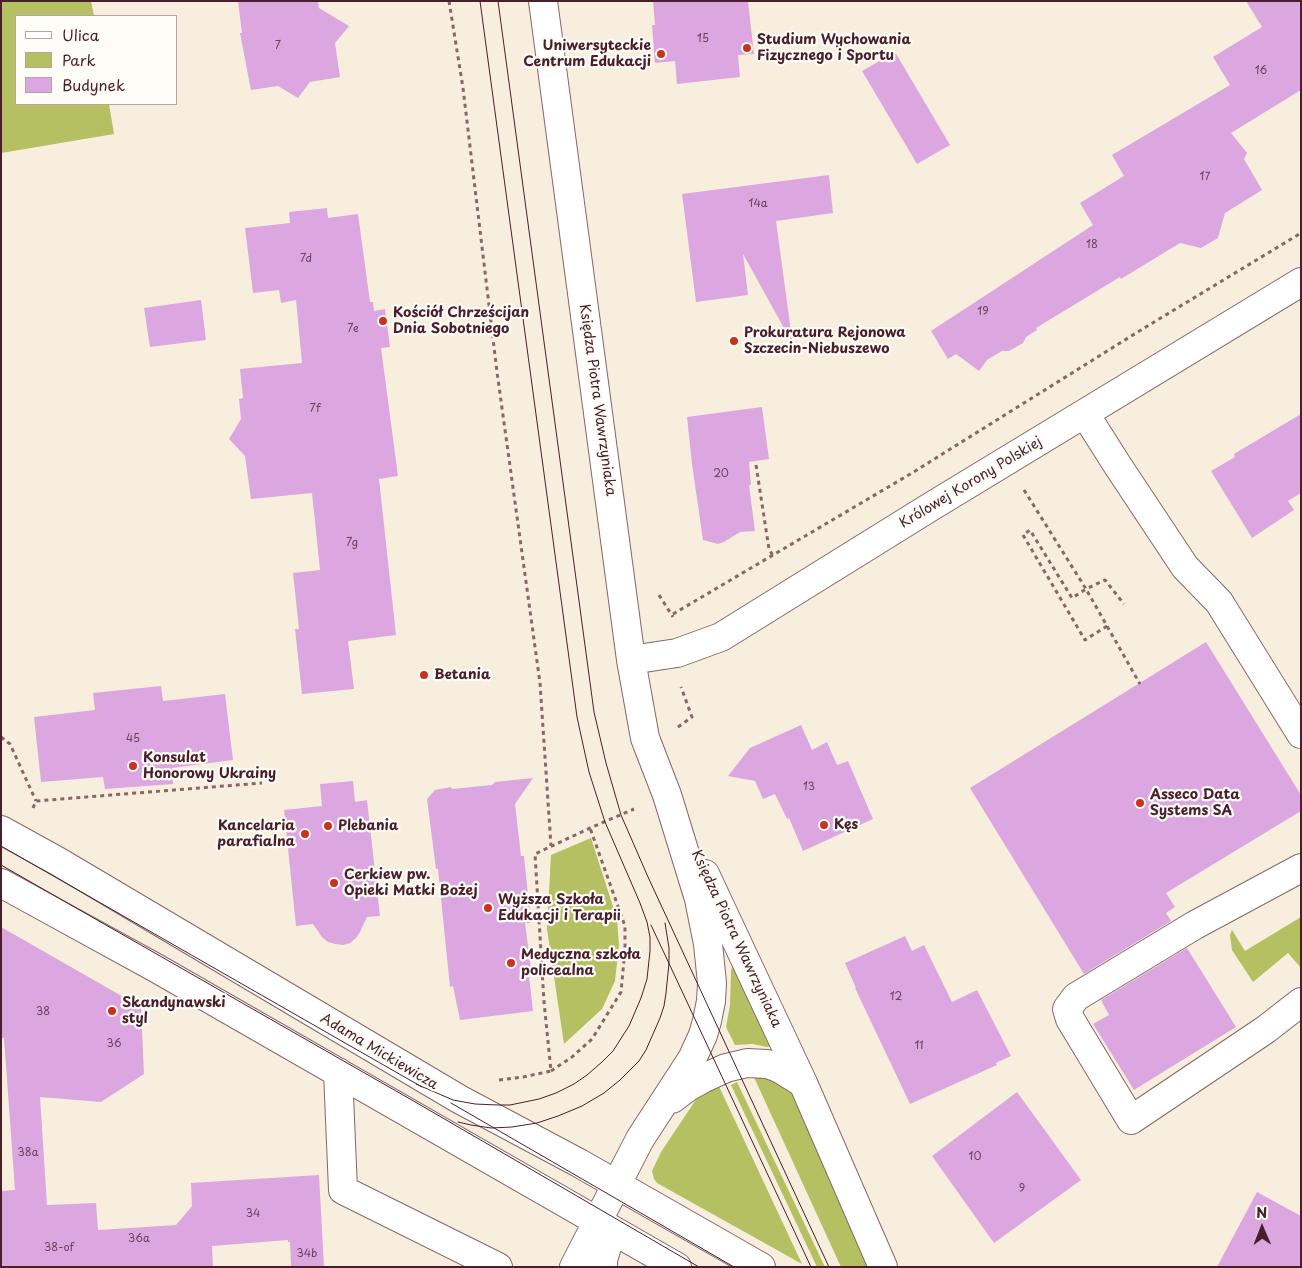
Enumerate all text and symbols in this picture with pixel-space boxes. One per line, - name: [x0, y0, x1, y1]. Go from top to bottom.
- legend: [15, 15, 178, 105]
- text: Ulica: [62, 23, 99, 46]
- house number: 15: [697, 32, 709, 46]
- place label: Studium Wychowania Fizycznego i Sportu: [757, 32, 911, 64]
- place label: Uniwersyteckie Centrum Edukacji: [523, 38, 651, 70]
- house number: 7: [275, 39, 281, 53]
- marker: Studium Wychowania Fizycznego i Sportu: [741, 42, 753, 54]
- text: Park: [62, 48, 96, 71]
- marker: Uniwersyteckie Centrum Edukacji: [655, 48, 667, 60]
- house number: 16: [1255, 64, 1267, 78]
- text: Budynek: [62, 73, 125, 96]
- house number: 17: [1200, 170, 1210, 184]
- house number: 14a: [748, 197, 768, 211]
- house number: 18: [1086, 238, 1098, 252]
- house number: 7d: [300, 252, 312, 266]
- street label: Księdza Piotra Wawrzyniaka: [575, 303, 619, 497]
- place label: Kościół Chrześcijan Dnia Sobotniego: [393, 305, 529, 338]
- house number: 19: [977, 305, 989, 319]
- marker: Kościół Chrześcijan Dnia Sobotniego: [377, 315, 389, 327]
- house number: 7e: [347, 322, 359, 336]
- place label: Prokuratura Rejonowa Szczecin-Niebuszewo: [744, 325, 906, 358]
- marker: Prokuratura Rejonowa Szczecin-Niebuszewo: [728, 335, 740, 347]
- house number: 7f: [310, 402, 320, 416]
- street label: Królowej Korony Polskiej: [897, 434, 1045, 532]
- house number: 20: [713, 467, 729, 481]
- house number: 7g: [346, 536, 358, 550]
- place label: Betania: [434, 667, 490, 683]
- marker: Betania: [418, 669, 430, 681]
- house number: 45: [126, 732, 140, 746]
- place label: Konsulat Honorowy Ukrainy: [143, 750, 276, 782]
- marker: Konsulat Honorowy Ukrainy: [127, 760, 139, 772]
- house number: 13: [803, 780, 815, 794]
- place label: Asseco Data Systems SA: [1150, 787, 1240, 820]
- marker: Asseco Data Systems SA: [1134, 797, 1146, 809]
- place label: Kęs: [834, 817, 858, 833]
- place label: Kancelaria parafialna: [218, 818, 295, 850]
- place label: Plebania: [338, 818, 398, 834]
- marker: Kęs: [818, 819, 830, 831]
- marker: Plebania: [322, 820, 334, 832]
- marker: Kancelaria parafialna: [299, 828, 311, 840]
- street label: Księdza Piotra Wawrzyniaka: [687, 848, 785, 1030]
- place label: Cerkiew pw. Opieki Matki Bożej: [344, 867, 478, 900]
- marker: Cerkiew pw. Opieki Matki Bożej: [328, 877, 340, 889]
- place label: Wyższa Szkoła Edukacji i Terapii: [498, 892, 621, 924]
- marker: Wyższa Szkoła Edukacji i Terapii: [482, 902, 494, 914]
- place label: Medyczna szkoła policealna: [521, 947, 641, 980]
- marker: Medyczna szkoła policealna: [505, 957, 517, 969]
- house number: 12: [890, 990, 902, 1004]
- place label: Skandynawski styl: [122, 995, 226, 1028]
- house number: 38: [36, 1005, 50, 1019]
- marker: Skandynawski styl: [106, 1005, 118, 1017]
- street label: Adama Mickiewicza: [317, 1010, 441, 1094]
- house number: 36: [107, 1037, 121, 1051]
- house number: 11: [914, 1039, 924, 1053]
- house number: 38a: [18, 1146, 38, 1160]
- house number: 10: [969, 1150, 981, 1164]
- house number: 9: [1019, 1182, 1025, 1196]
- text: N: [1256, 1202, 1267, 1223]
- north arrow: [1237, 1203, 1287, 1253]
- house number: 34: [246, 1207, 260, 1221]
- house number: 36a: [128, 1232, 150, 1246]
- house number: 38-of: [44, 1241, 74, 1255]
- house number: 34b: [297, 1247, 317, 1261]

